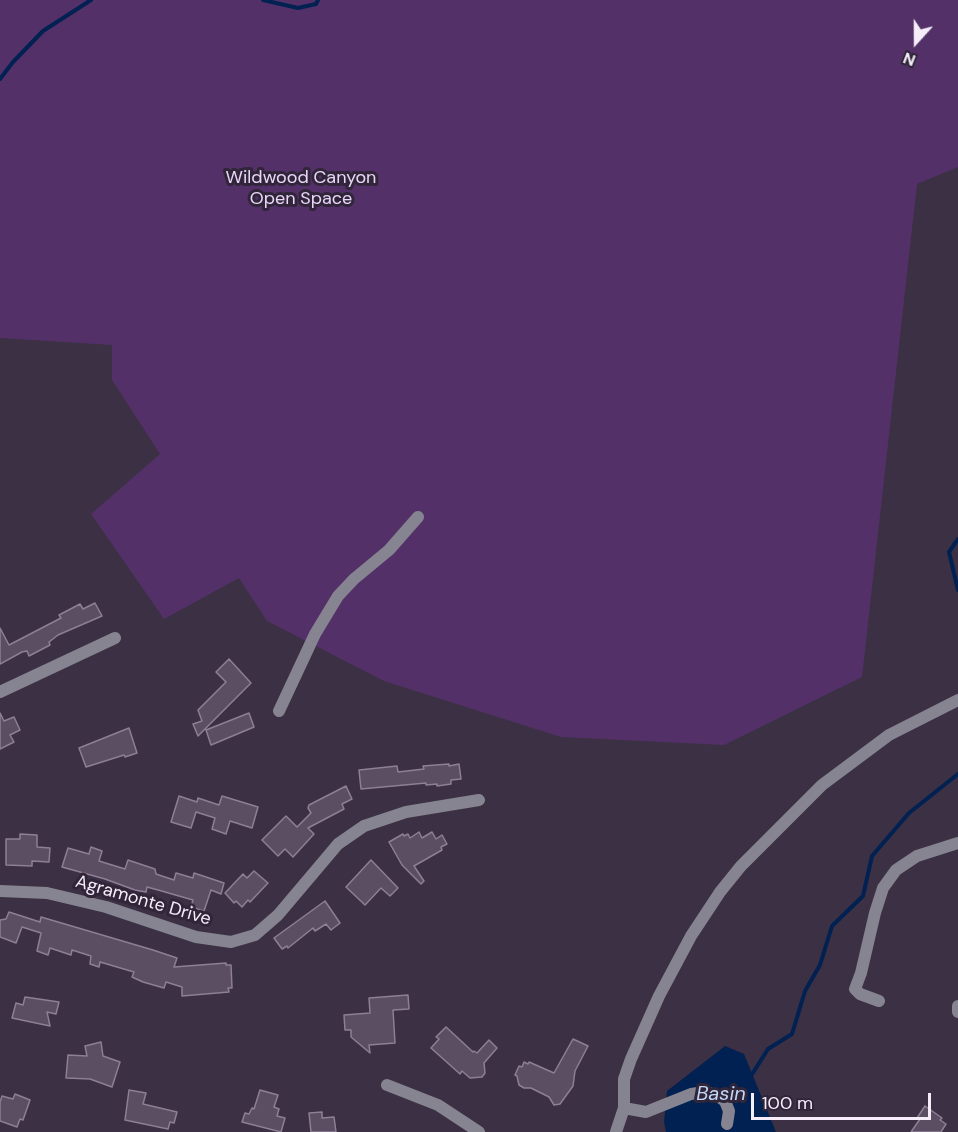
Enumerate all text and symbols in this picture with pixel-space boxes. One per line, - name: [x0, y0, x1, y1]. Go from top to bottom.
- north arrow: [886, 12, 946, 72]
- text: N: [900, 47, 919, 71]
- park label: Wildwood Canyon Open Space: [226, 167, 376, 210]
- street label: Agramonte Drive: [73, 871, 213, 931]
- scale bar: [754, 1081, 934, 1119]
- water label: Basin: [696, 1083, 746, 1107]
- text: 100 m: [762, 1091, 813, 1115]

